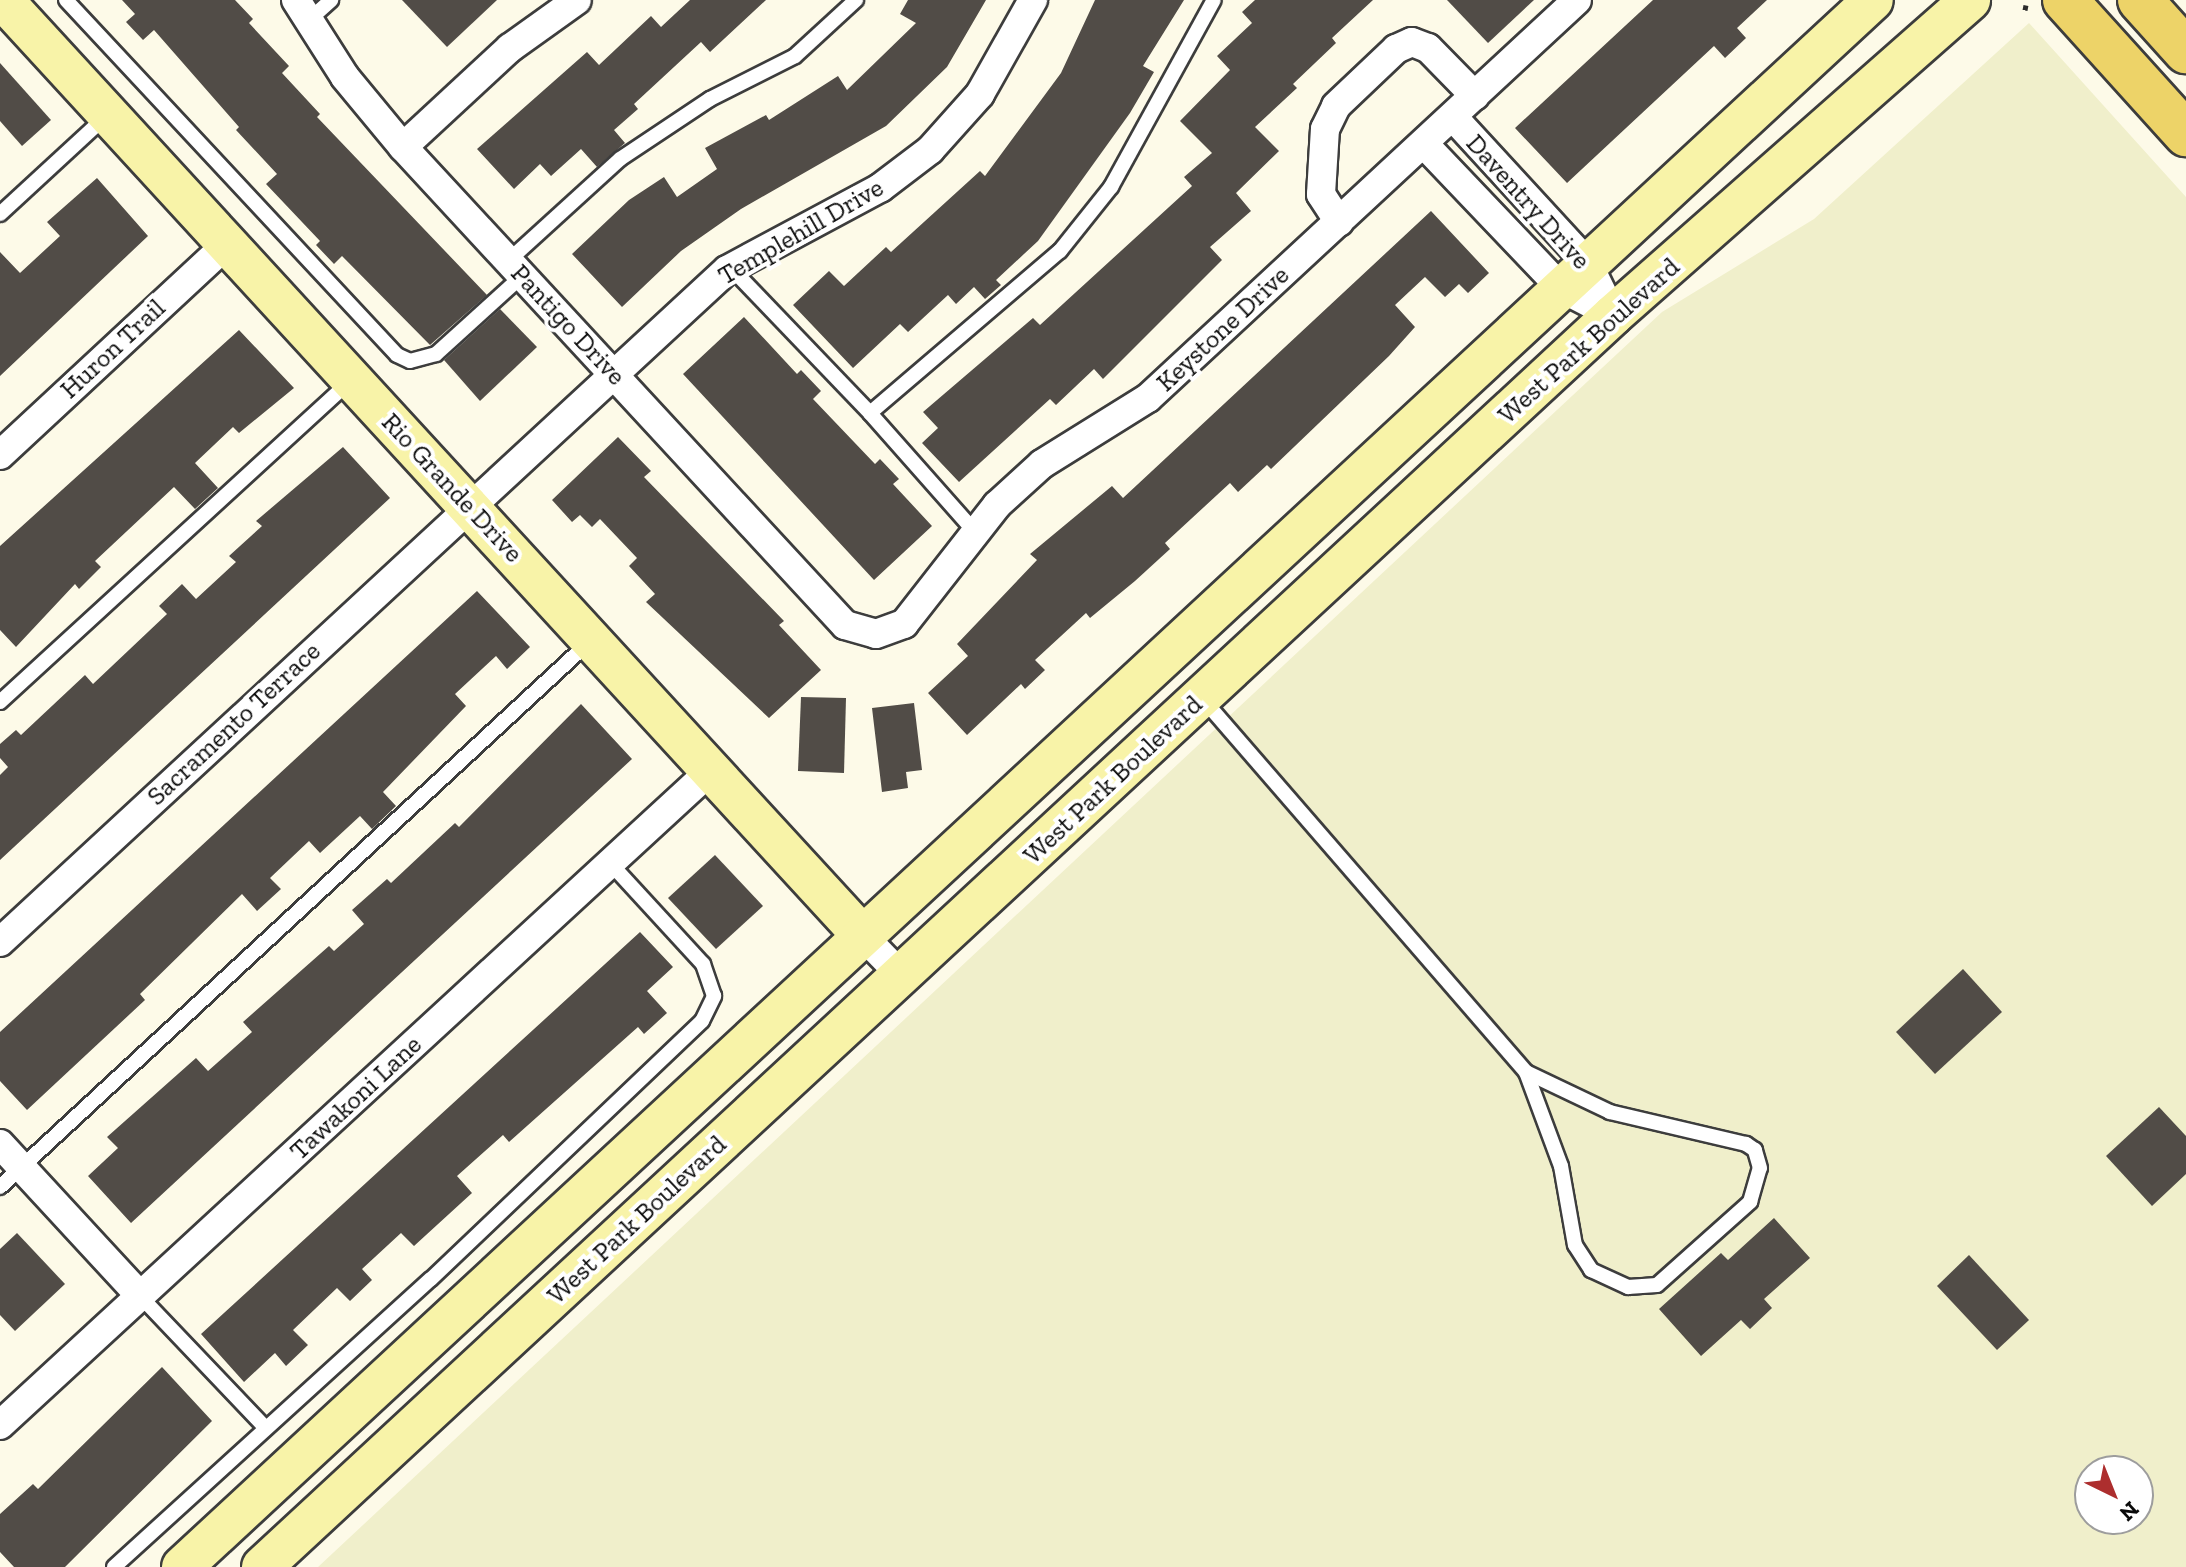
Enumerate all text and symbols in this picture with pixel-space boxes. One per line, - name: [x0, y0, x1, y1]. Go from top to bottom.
- street label: Daventry Drive: [1459, 128, 1597, 276]
- street label: Templehill Drive: [713, 172, 889, 292]
- street label: West Park Boulevard: [1492, 251, 1686, 431]
- street label: Pantigo Drive: [504, 258, 632, 392]
- street label: Keystone Drive: [1150, 260, 1296, 398]
- street label: Huron Trail: [54, 293, 172, 405]
- street label: Rio Grande Drive: [375, 407, 529, 569]
- street label: Sacramento Terrace: [141, 636, 327, 812]
- street label: West Park Boulevard: [1017, 689, 1209, 871]
- street label: Tawakoni Lane: [284, 1029, 428, 1167]
- street label: West Park Boulevard: [541, 1129, 733, 1311]
- north arrow: [2074, 1455, 2154, 1535]
- text: N: [2114, 1496, 2145, 1527]

